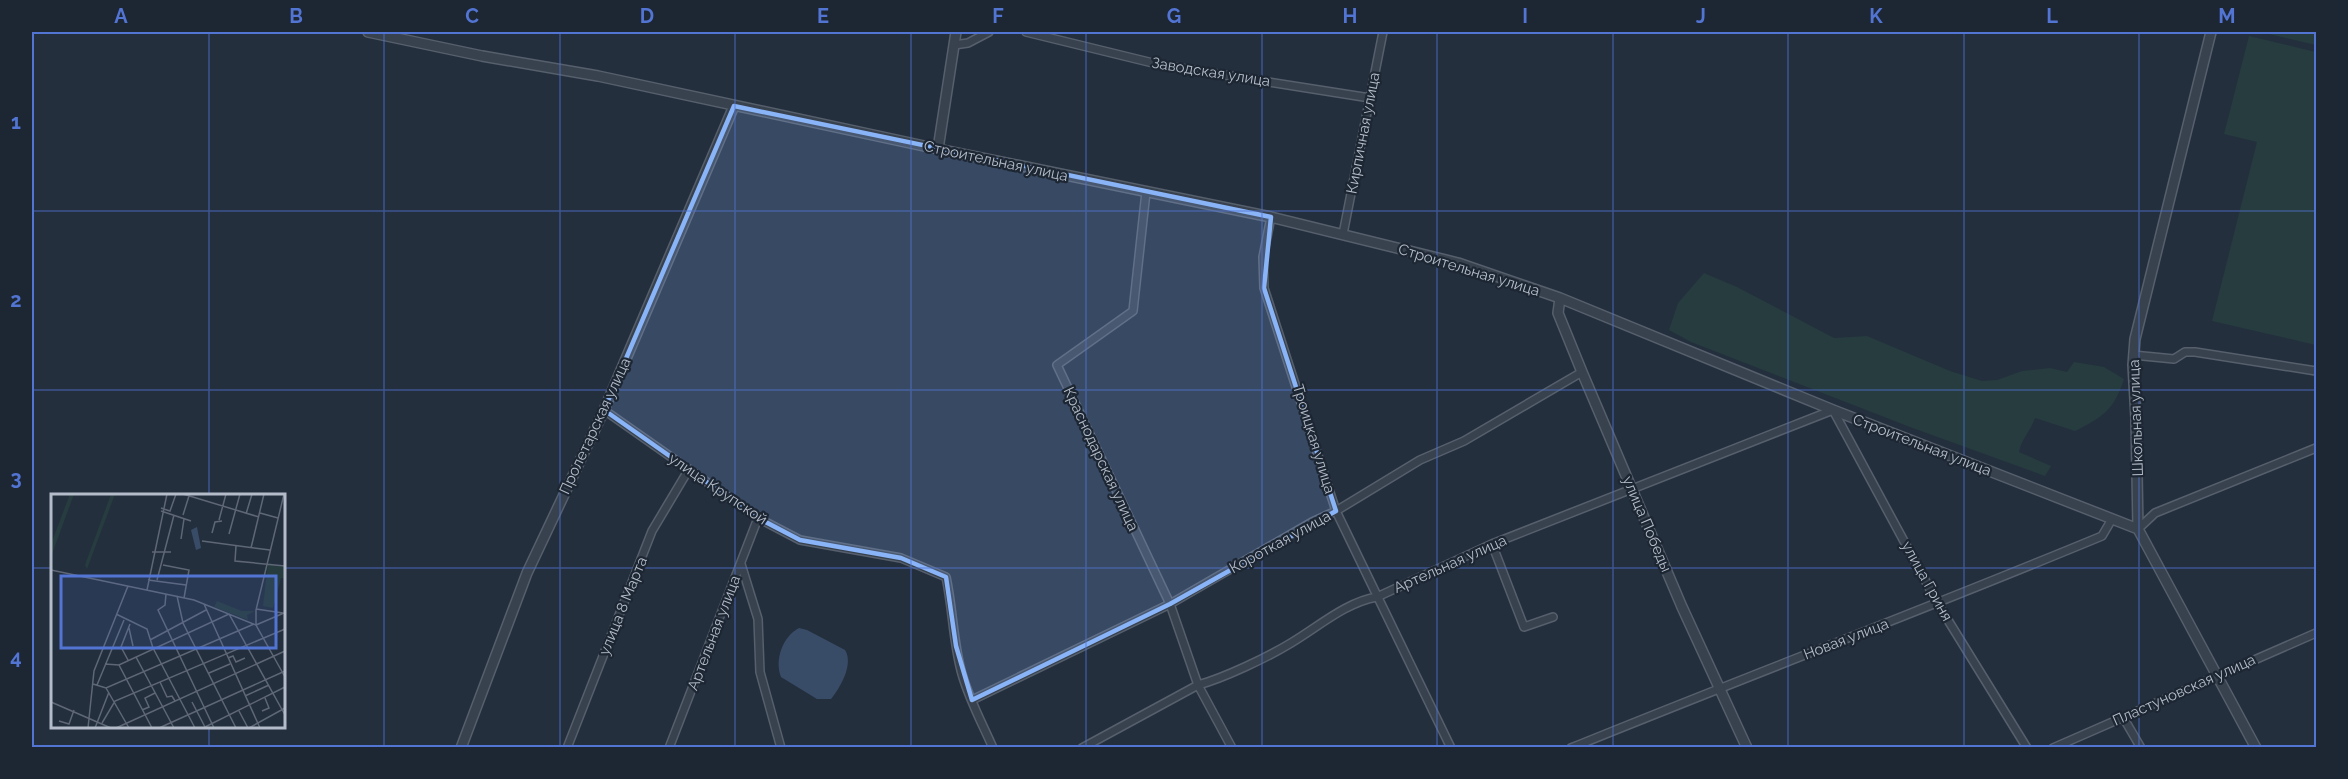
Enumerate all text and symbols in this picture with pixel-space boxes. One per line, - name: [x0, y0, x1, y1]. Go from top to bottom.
- text: A: [114, 4, 128, 28]
- text: B: [289, 4, 303, 28]
- text: C: [465, 4, 479, 28]
- text: D: [640, 4, 654, 28]
- text: E: [817, 4, 829, 28]
- text: F: [992, 4, 1004, 28]
- text: G: [1167, 4, 1181, 28]
- text: H: [1343, 4, 1357, 28]
- text: I: [1522, 4, 1528, 28]
- text: J: [1696, 4, 1706, 28]
- text: K: [1869, 4, 1883, 28]
- text: L: [2046, 4, 2058, 28]
- text: M: [2218, 4, 2236, 28]
- street label: Заводская улица: [1150, 54, 1272, 90]
- street label: Кирпичная улица: [1342, 71, 1384, 195]
- text: 1: [11, 110, 21, 134]
- street label: Строительная улица: [922, 137, 1070, 185]
- street label: Строительная улица: [1396, 240, 1542, 300]
- text: 2: [10, 288, 22, 312]
- street label: Пролетарская улица: [555, 355, 635, 497]
- street label: Школьная улица: [2125, 359, 2147, 477]
- street label: Троицкая улица: [1289, 382, 1339, 496]
- street label: Краснодарская улица: [1060, 384, 1142, 534]
- street label: Строительная улица: [1850, 410, 1994, 480]
- street label: улица Крупской: [665, 449, 771, 529]
- text: 3: [10, 466, 22, 490]
- street label: улица Победы: [1619, 473, 1675, 575]
- inset map: [51, 494, 285, 728]
- street label: Короткая улица: [1226, 507, 1334, 577]
- street label: Артельная улица: [1391, 531, 1509, 597]
- street label: улица Гриня: [1898, 538, 1956, 624]
- street label: улица 8 Марта: [595, 554, 651, 658]
- street label: Артельная улица: [684, 573, 744, 693]
- street label: Новая улица: [1801, 615, 1891, 663]
- text: 4: [10, 645, 22, 669]
- street label: Пластуновская улица: [2110, 650, 2258, 730]

